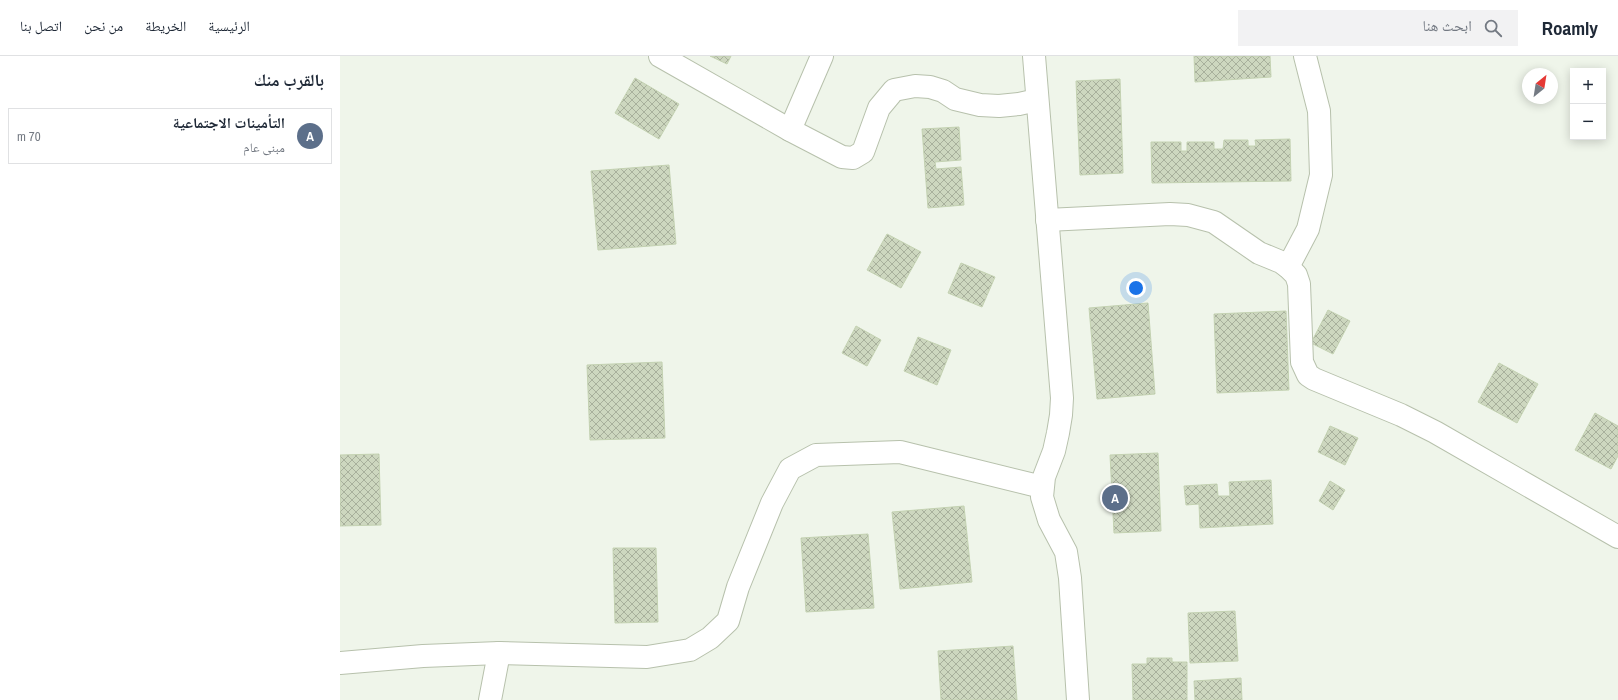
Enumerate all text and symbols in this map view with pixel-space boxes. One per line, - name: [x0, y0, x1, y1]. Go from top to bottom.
- search box: [1238, 10, 1518, 46]
- text: ابحث هنا: [1423, 15, 1472, 36]
- text: Roamly: [1542, 15, 1598, 41]
- text: اتصل بنا: [20, 17, 62, 35]
- text: من نحن: [84, 17, 123, 35]
- text: الخريطة: [145, 17, 186, 35]
- text: الرئيسية: [208, 17, 250, 35]
- icon: search: [1482, 17, 1504, 39]
- text: بالقرب منك: [254, 68, 324, 91]
- north arrow: [1522, 68, 1558, 104]
- map controls: [1570, 68, 1606, 140]
- button: +: [1570, 68, 1606, 104]
- button: −: [1570, 104, 1606, 140]
- text: التأمينات الاجتماعية: [173, 112, 285, 133]
- text: 70 m: [17, 128, 41, 145]
- text: A: [306, 128, 314, 145]
- text: مبنى عام: [243, 139, 285, 156]
- your location: [1126, 278, 1146, 298]
- pin: A: [1102, 483, 1128, 513]

